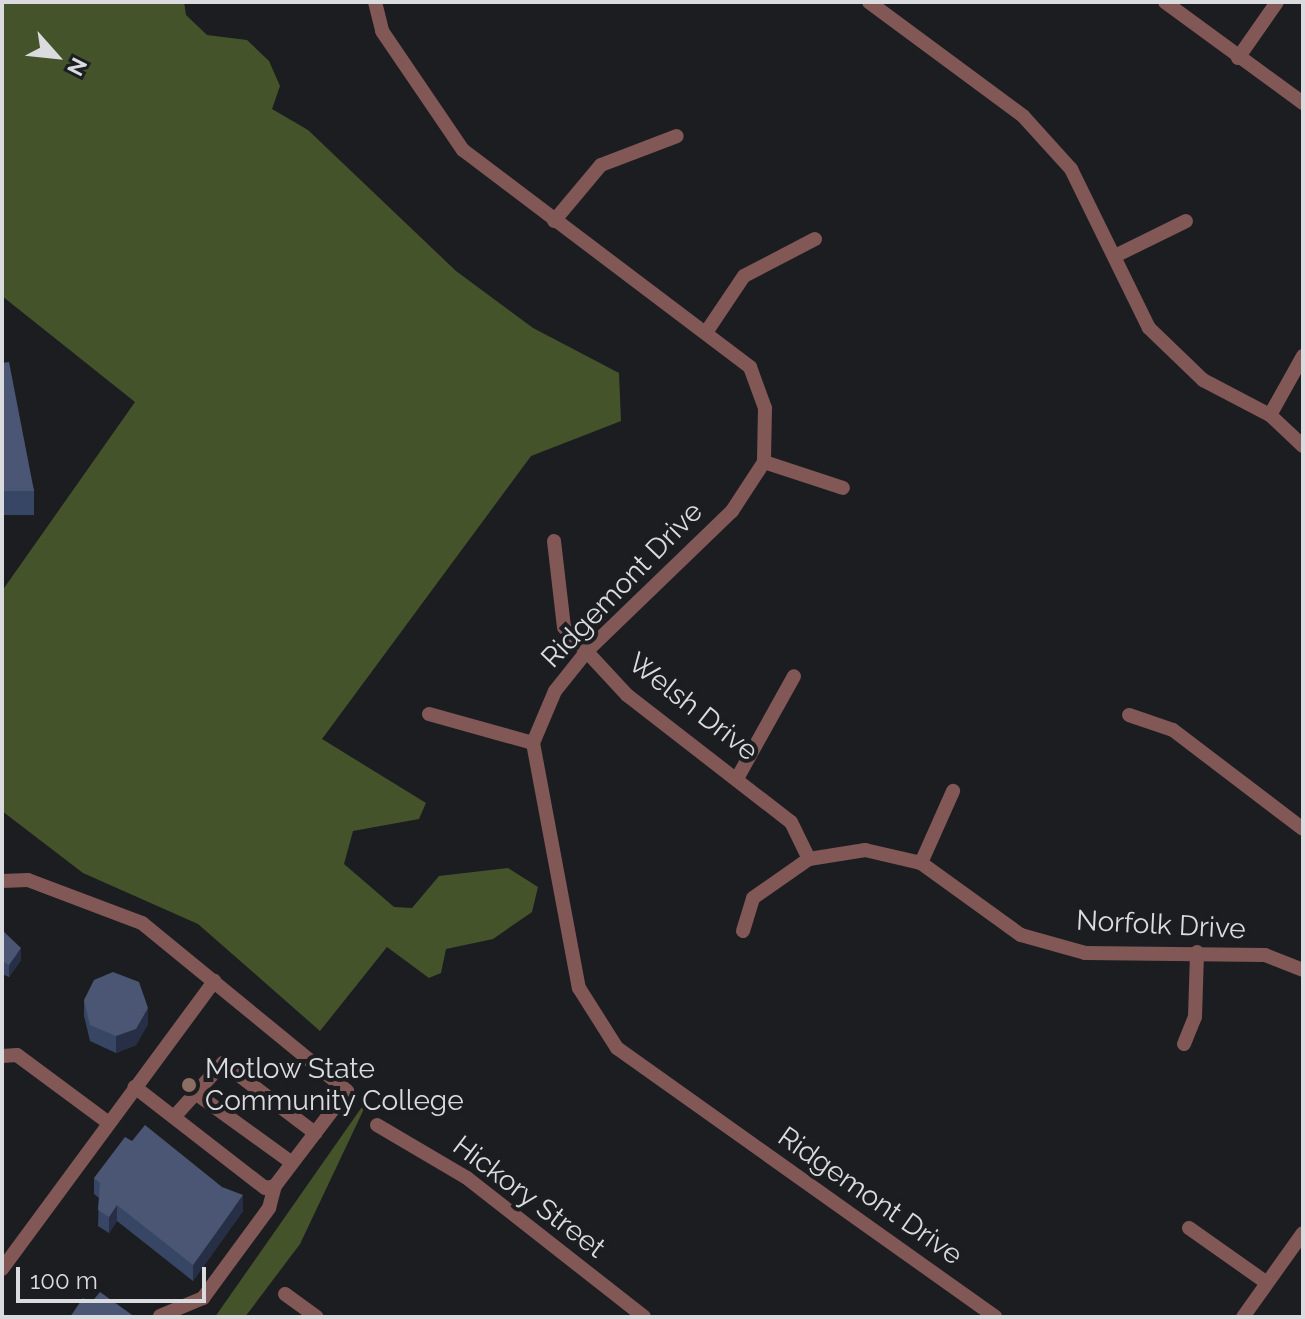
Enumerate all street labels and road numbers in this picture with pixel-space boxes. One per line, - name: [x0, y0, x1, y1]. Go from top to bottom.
- street label: Ridgemont Drive: [534, 495, 710, 675]
- street label: Welsh Drive: [621, 646, 765, 768]
- street label: Norfolk Drive: [1075, 904, 1247, 946]
- street label: Ridgemont Drive: [771, 1120, 969, 1272]
- street label: Hickory Street: [446, 1129, 612, 1265]

